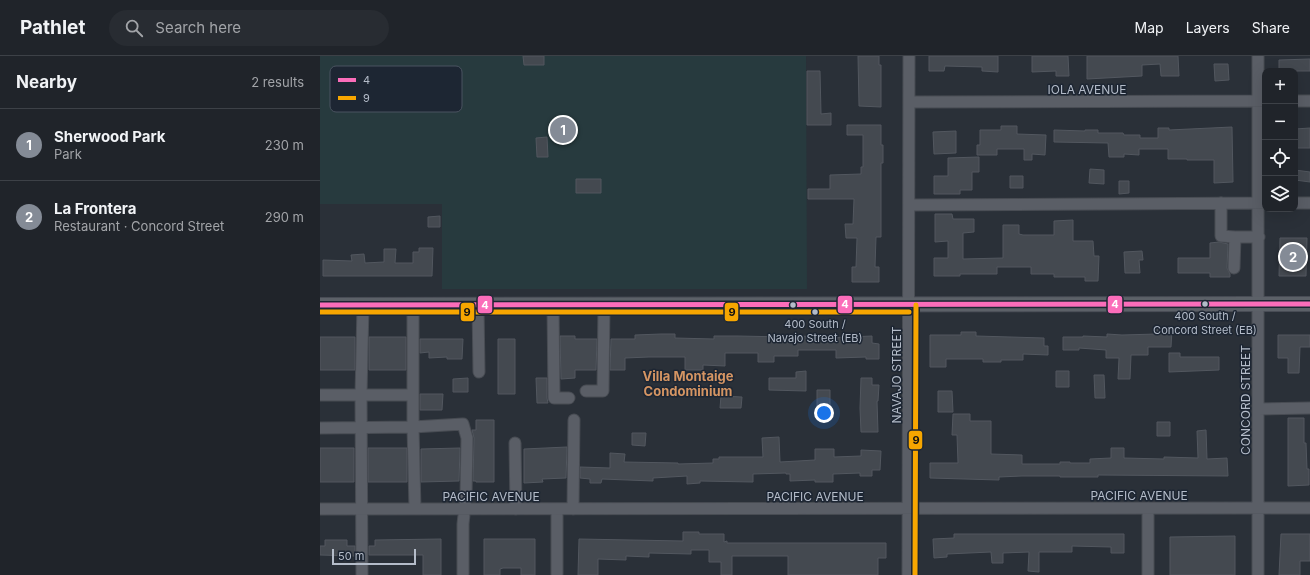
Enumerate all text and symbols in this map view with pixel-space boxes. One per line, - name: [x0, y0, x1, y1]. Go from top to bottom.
- search box: [109, 10, 389, 46]
- text: Pathlet: [20, 16, 85, 39]
- icon: search: [123, 17, 145, 39]
- text: Search here: [155, 18, 241, 37]
- text: Map: [1135, 19, 1164, 36]
- text: Layers: [1186, 19, 1230, 36]
- text: Share: [1252, 19, 1290, 36]
- legend: [330, 66, 462, 112]
- map controls: [1262, 68, 1298, 212]
- button: +: [1262, 68, 1298, 104]
- text: Nearby: [16, 72, 77, 92]
- text: 4: [363, 73, 370, 87]
- text: 2 results: [251, 74, 304, 90]
- street label: IOLA AVENUE: [1048, 82, 1126, 97]
- text: 9: [363, 91, 370, 105]
- button: −: [1262, 104, 1298, 140]
- pin: 1: [550, 115, 576, 145]
- text: Sherwood Park: [54, 127, 166, 146]
- text: 1: [26, 137, 32, 153]
- text: 230 m: [265, 137, 304, 153]
- button: locate: [1262, 140, 1298, 176]
- text: Park: [54, 146, 82, 162]
- button: layers: [1262, 176, 1298, 212]
- text: La Frontera: [54, 199, 136, 218]
- text: 2: [25, 209, 33, 225]
- text: 290 m: [265, 209, 304, 225]
- text: Restaurant · Concord Street: [54, 218, 224, 234]
- pin: 2: [1280, 242, 1306, 272]
- line badge: 4: [477, 295, 493, 314]
- line badge: 4: [837, 295, 853, 314]
- line badge: 4: [1107, 295, 1123, 314]
- text: 4: [841, 297, 849, 311]
- text: 4: [1111, 297, 1119, 311]
- text: 4: [481, 298, 489, 312]
- marker: 400 South / Concord Street (EB): [1200, 299, 1210, 309]
- unlabelled marker: [788, 300, 798, 310]
- line badge: 9: [460, 302, 475, 322]
- line badge: 9: [724, 302, 739, 322]
- text: 9: [463, 305, 471, 319]
- text: 9: [728, 305, 736, 319]
- marker: 400 South / Navajo Street (EB): [810, 307, 820, 317]
- place label: 400 South / Concord Street (EB): [1153, 309, 1257, 337]
- place label: 400 South / Navajo Street (EB): [768, 317, 862, 345]
- street label: NAVAJO STREET: [889, 326, 904, 423]
- street label: CONCORD STREET: [1238, 345, 1253, 455]
- district label: Villa Montaige Condominium: [643, 368, 734, 399]
- your location: [814, 403, 834, 423]
- line badge: 9: [908, 430, 923, 450]
- text: 9: [912, 433, 920, 447]
- street label: PACIFIC AVENUE: [1090, 488, 1188, 503]
- street label: PACIFIC AVENUE: [442, 489, 540, 504]
- street label: PACIFIC AVENUE: [766, 489, 864, 504]
- scale bar: [332, 547, 416, 566]
- text: 50 m: [338, 549, 364, 563]

